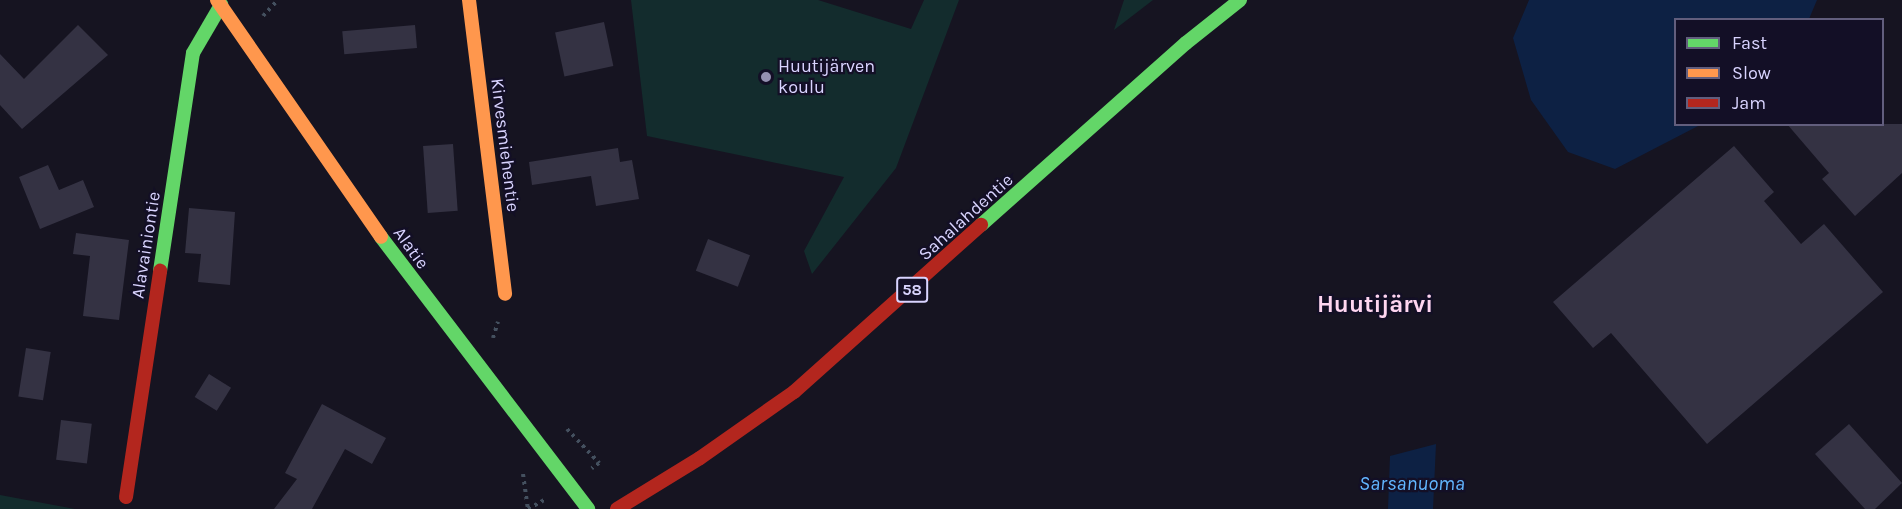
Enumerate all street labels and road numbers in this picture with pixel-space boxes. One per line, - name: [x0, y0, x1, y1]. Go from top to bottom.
- street label: Kirvesmiehentie: [486, 77, 524, 213]
- street label: Sahalahdentie: [914, 169, 1018, 265]
- street label: Alavainiontie: [127, 190, 165, 300]
- street label: Alatie: [389, 223, 433, 273]
- road number: 58: [896, 277, 928, 303]

